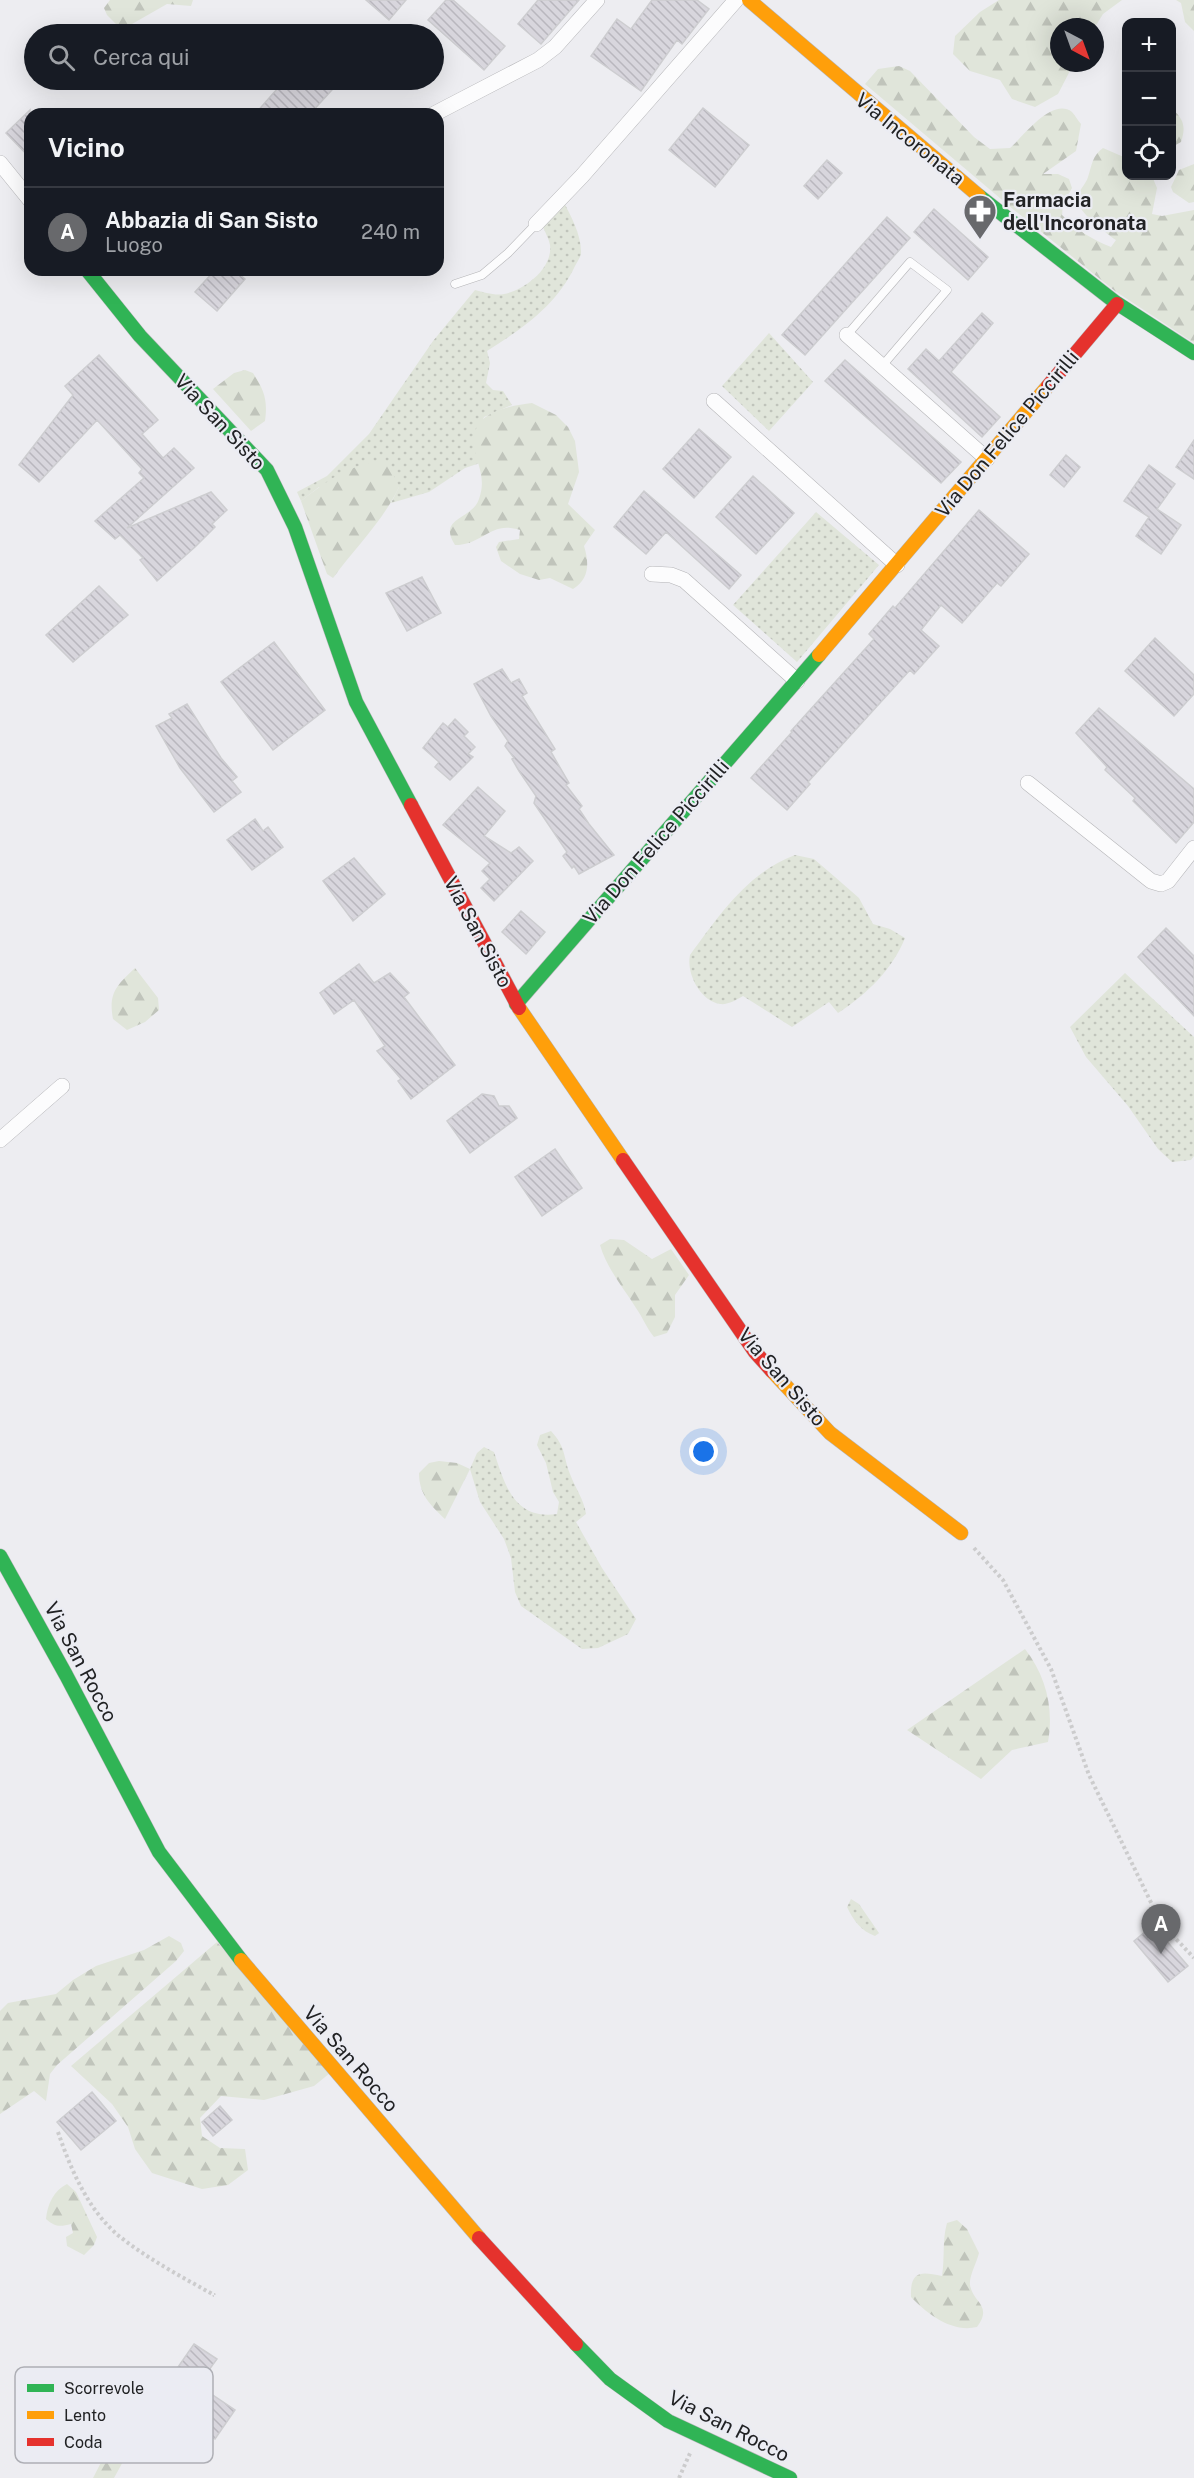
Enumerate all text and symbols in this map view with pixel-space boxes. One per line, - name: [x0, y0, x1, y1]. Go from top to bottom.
- north arrow: [1050, 18, 1104, 72]
- map controls: [1122, 18, 1176, 180]
- button: +: [1122, 18, 1176, 72]
- search box: [24, 24, 444, 90]
- icon: search: [45, 41, 78, 74]
- text: Cerca qui: [93, 44, 190, 70]
- button: −: [1122, 72, 1176, 126]
- street label: Via Incoronata: [851, 88, 969, 190]
- button: locate: [1122, 126, 1176, 180]
- text: Vicino: [48, 132, 125, 163]
- place label: Farmacia dell'Incoronata: [1003, 188, 1147, 235]
- pharmacy icon: Farmacia dell'Incoronata: [962, 193, 998, 240]
- text: Abbazia di San Sisto: [105, 207, 318, 233]
- text: A: [60, 220, 75, 244]
- text: 240 m: [361, 220, 420, 244]
- text: Luogo: [105, 233, 163, 257]
- street label: Via Don Felice Piccirilli: [930, 346, 1084, 522]
- street label: Via San Sisto: [170, 369, 270, 475]
- street label: Via Don Felice Piccirilli: [578, 755, 734, 929]
- street label: Via San Sisto: [439, 872, 517, 992]
- street label: Via San Sisto: [733, 1323, 831, 1431]
- your location: [689, 1437, 718, 1466]
- street label: Via San Rocco: [39, 1598, 123, 1726]
- pin: A: [1142, 1904, 1180, 1954]
- street label: Via San Rocco: [298, 2001, 404, 2117]
- legend: [15, 2367, 213, 2463]
- text: Scorrevole: [64, 2379, 144, 2398]
- street label: Via San Rocco: [665, 2385, 793, 2467]
- text: Lento: [64, 2406, 106, 2425]
- text: Coda: [64, 2433, 102, 2452]

